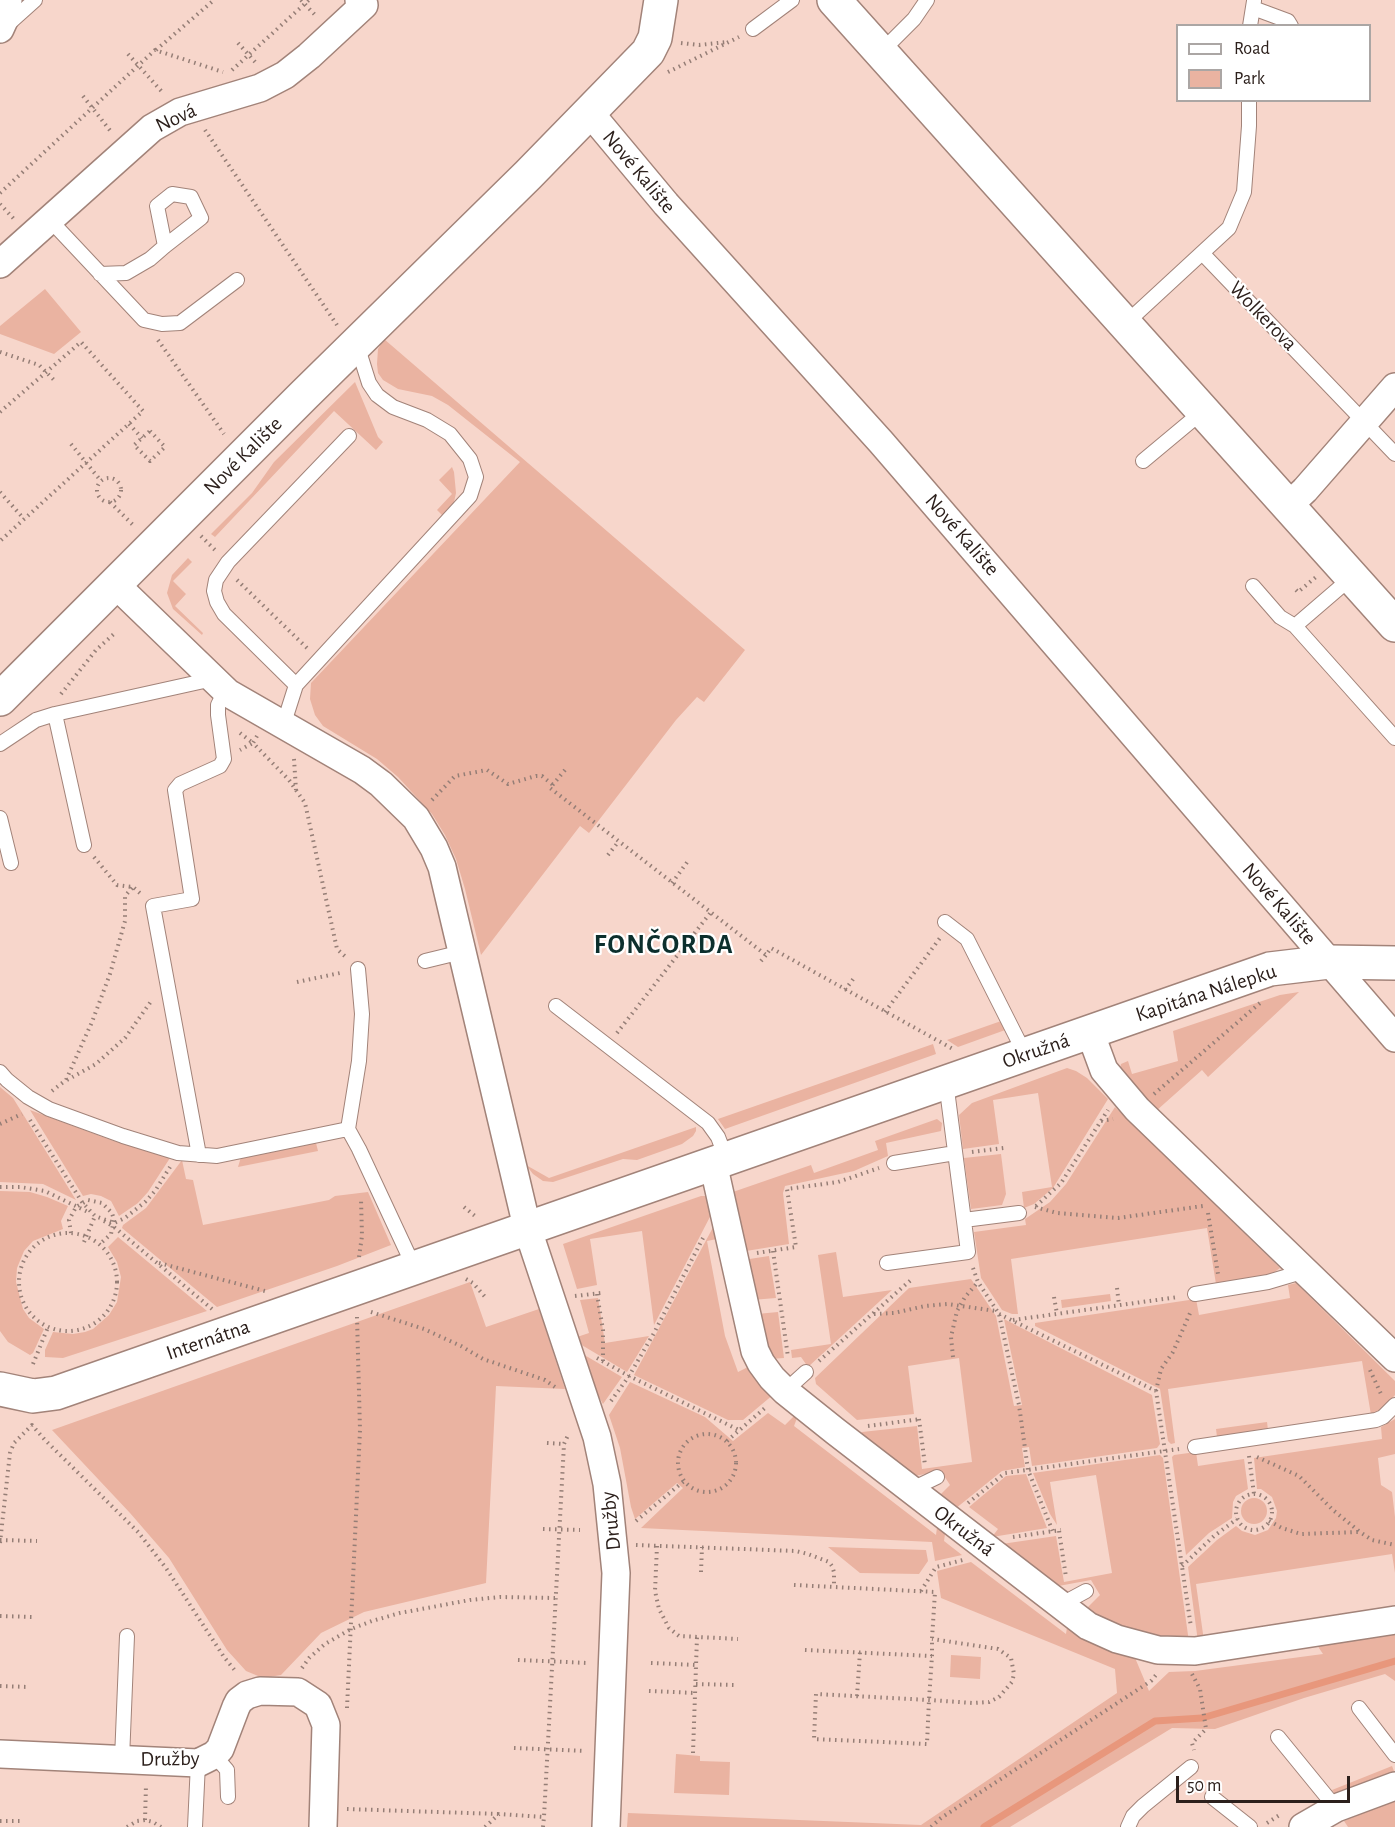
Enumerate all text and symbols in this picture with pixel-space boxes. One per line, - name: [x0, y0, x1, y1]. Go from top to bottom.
- legend: [1176, 24, 1371, 102]
- text: Road: [1234, 40, 1270, 58]
- text: Park: [1234, 70, 1265, 88]
- street label: Nová: [152, 98, 200, 138]
- street label: Nové Kalište: [597, 125, 681, 219]
- street label: Wolkerova: [1224, 276, 1302, 356]
- street label: Nové Kalište: [198, 411, 288, 501]
- street label: Nové Kalište: [919, 489, 1005, 581]
- street label: Nové Kalište: [1236, 858, 1322, 950]
- district label: FONČORDA: [594, 929, 734, 961]
- street label: Kapitána Nálepku: [1132, 958, 1280, 1028]
- street label: Okružná: [999, 1028, 1073, 1074]
- street label: Internátna: [163, 1314, 253, 1366]
- street label: Družby: [595, 1490, 627, 1552]
- street label: Okružná: [929, 1500, 999, 1562]
- street label: Družby: [140, 1746, 200, 1772]
- scale bar: [1179, 1764, 1353, 1802]
- text: 50 m: [1187, 1777, 1221, 1795]

